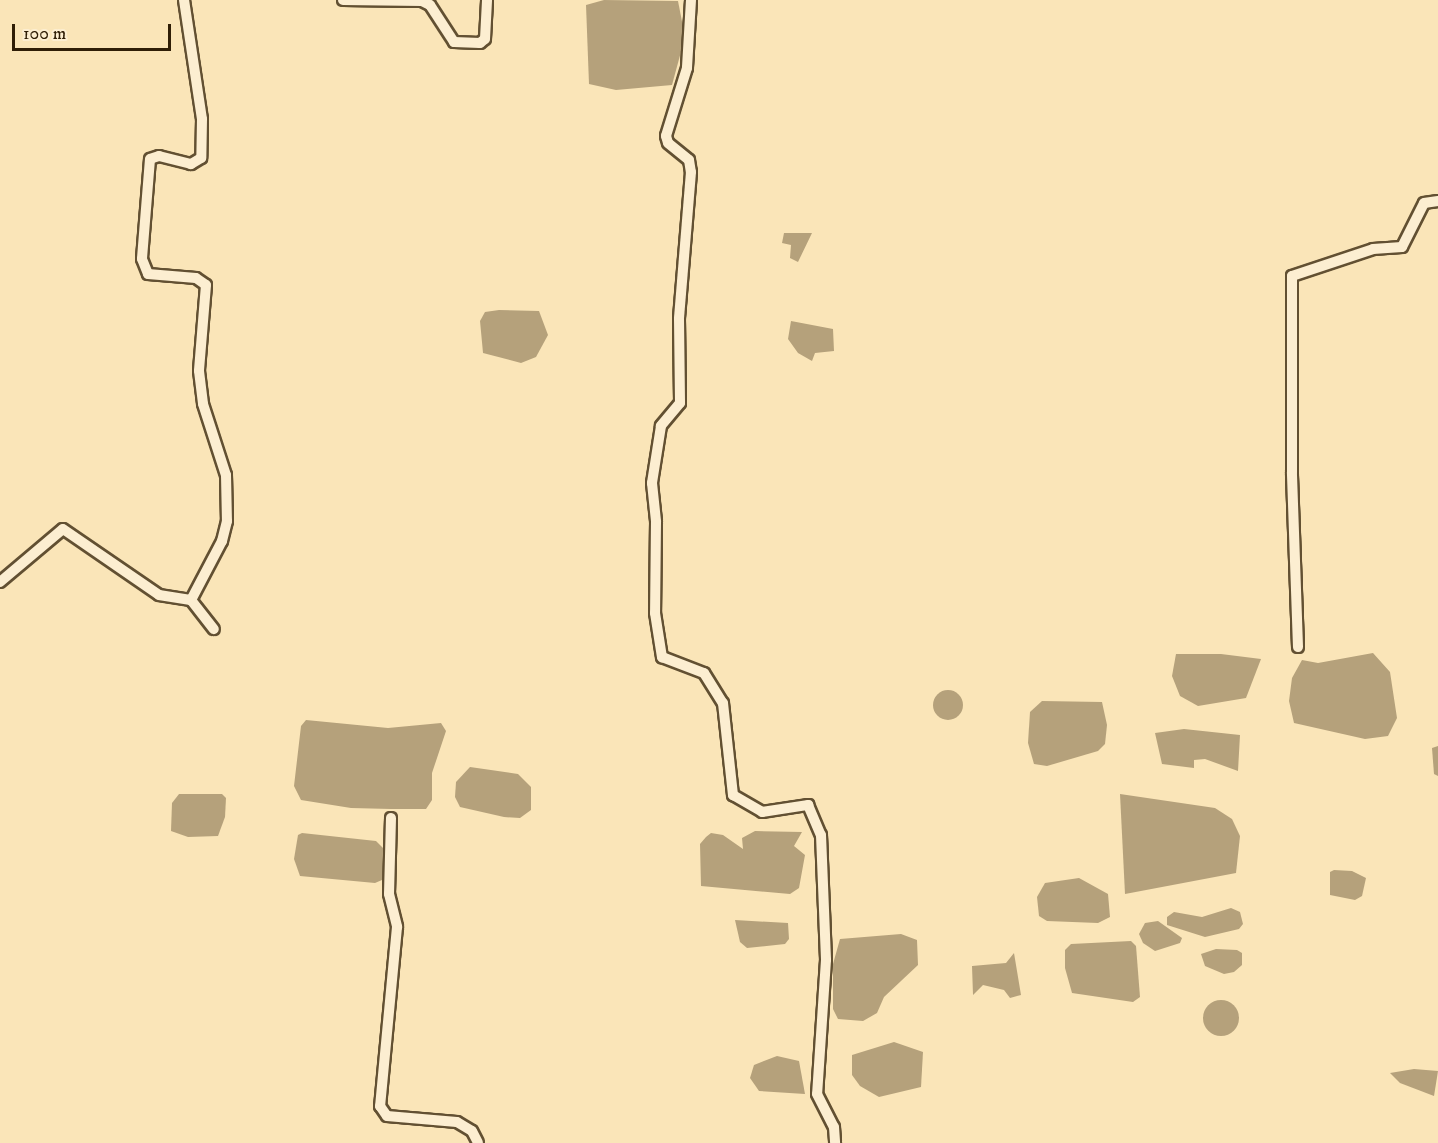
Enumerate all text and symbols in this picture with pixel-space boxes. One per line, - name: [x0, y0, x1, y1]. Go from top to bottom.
- scale bar: [15, 12, 174, 50]
- text: 100 m: [23, 23, 66, 45]

